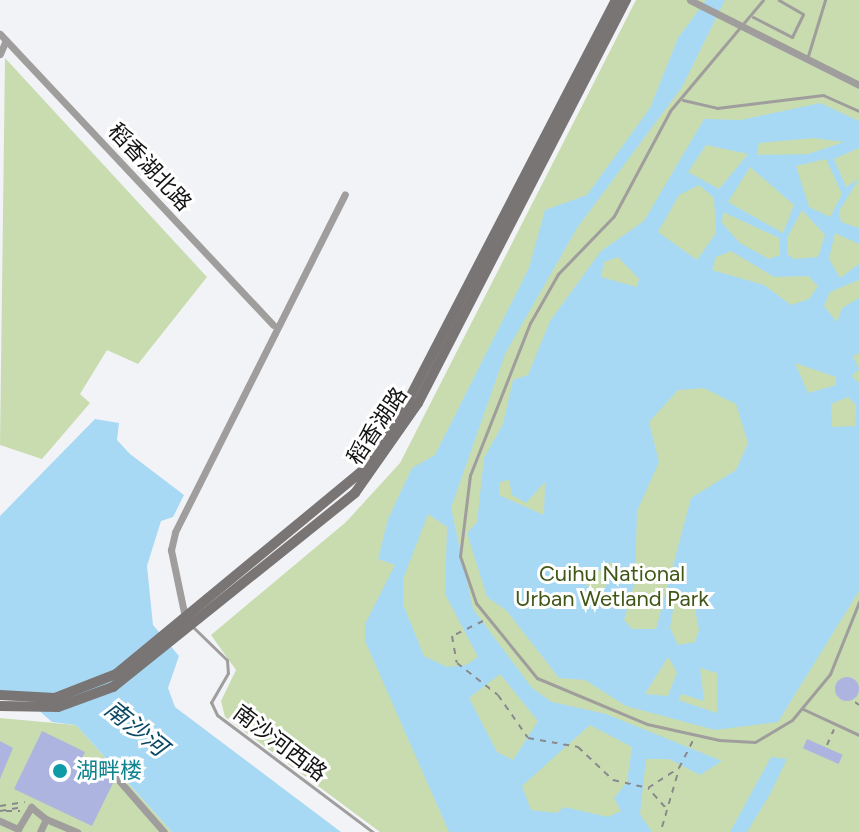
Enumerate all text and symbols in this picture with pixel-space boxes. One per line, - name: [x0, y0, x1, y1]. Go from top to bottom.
- street label: 稻香湖北路: [103, 118, 197, 216]
- street label: 稻香湖路: [341, 382, 413, 470]
- park label: Cuihu National Urban Wetland Park: [515, 560, 709, 612]
- water label: 南沙河: [99, 694, 173, 762]
- street label: 南沙河西路: [228, 699, 332, 787]
- place label: 湖畔楼: [76, 758, 142, 784]
- marker: 湖畔楼: [51, 762, 69, 780]

